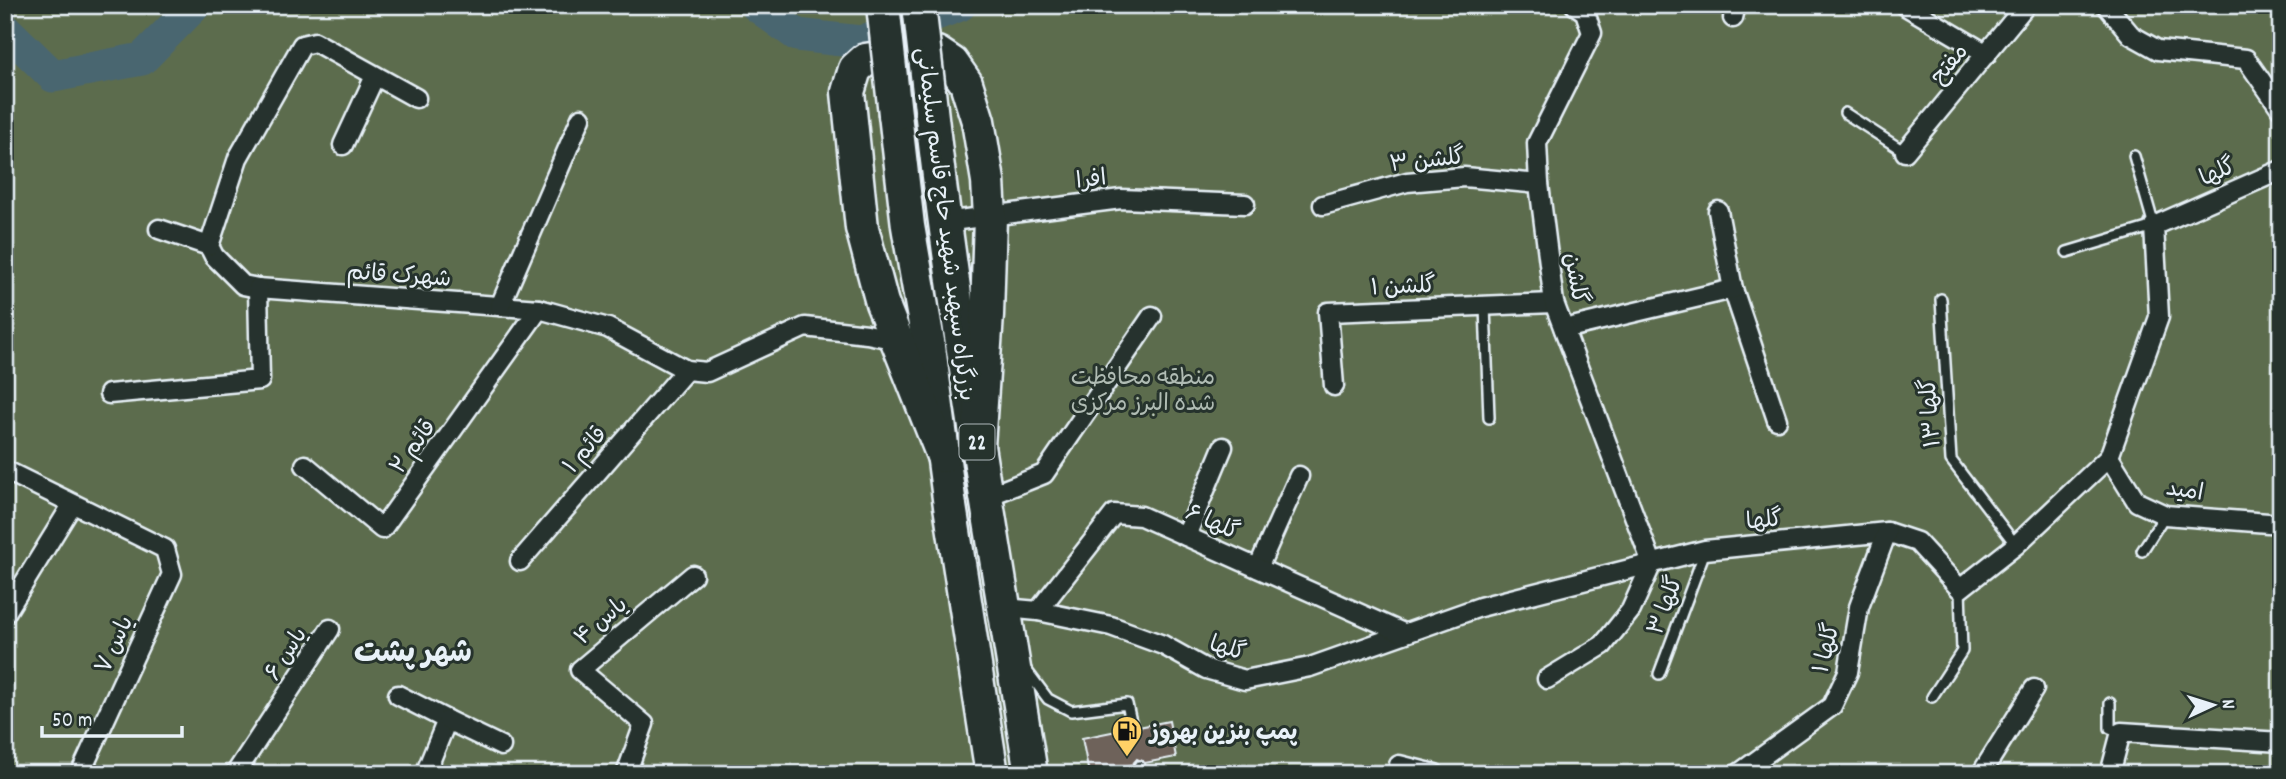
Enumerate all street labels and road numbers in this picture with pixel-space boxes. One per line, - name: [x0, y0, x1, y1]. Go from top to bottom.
- street label: مفتح: [1924, 38, 1978, 93]
- street label: بزرگراه سپهبد شهید حاج قاسم سلیمانی: [905, 46, 982, 403]
- street label: گلشن ۳: [1388, 142, 1467, 183]
- street label: گلها: [2195, 152, 2242, 197]
- street label: افرا: [1074, 163, 1109, 200]
- street label: گلشن: [1553, 250, 1594, 307]
- street label: شهرک قائم: [345, 257, 452, 298]
- street label: گلشن ۱: [1370, 271, 1436, 306]
- street label: گلها ۱۳: [1914, 377, 1951, 448]
- street label: قائم ۲: [384, 414, 446, 482]
- street label: قائم ۱: [557, 420, 617, 482]
- road number: 22: [960, 424, 995, 460]
- street label: امید: [2163, 473, 2206, 512]
- street label: گلها ۶: [1179, 498, 1244, 551]
- street label: گلها: [1745, 504, 1784, 541]
- street label: گلها ۳: [1641, 572, 1694, 641]
- street label: یاس ۴: [568, 590, 636, 655]
- street label: یاس ۷: [88, 611, 144, 680]
- street label: گلها ۱: [1806, 620, 1851, 677]
- street label: یاس ۶: [258, 622, 318, 688]
- street label: گلها: [1204, 629, 1250, 672]

